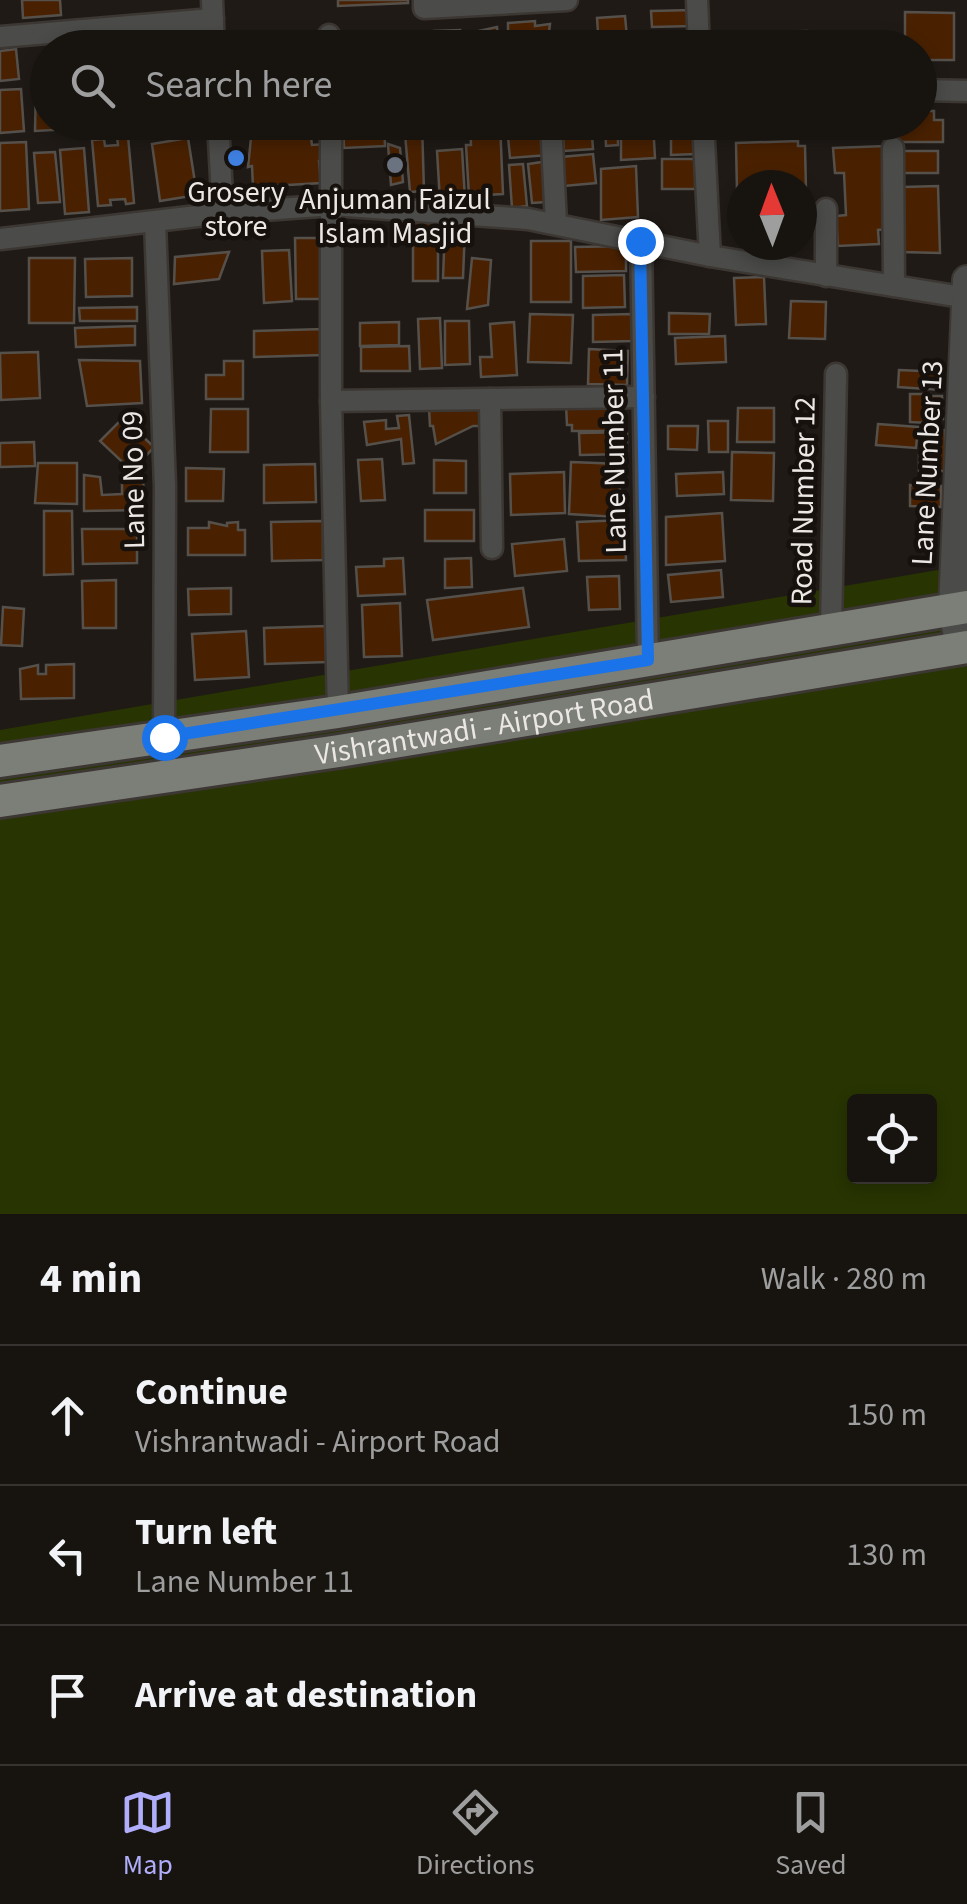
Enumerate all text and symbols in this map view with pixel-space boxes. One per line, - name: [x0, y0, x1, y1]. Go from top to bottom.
- search box: [30, 30, 937, 140]
- icon: search: [65, 58, 120, 113]
- text: Search here: [145, 58, 332, 112]
- marker: Grosery store: [225, 147, 247, 169]
- marker: Anjuman Faizul Islam Masjid: [384, 154, 406, 176]
- north arrow: [727, 170, 817, 260]
- place label: Grosery store: [187, 171, 285, 248]
- place label: Anjuman Faizul Islam Masjid: [299, 178, 491, 255]
- route end: [618, 219, 664, 265]
- street label: Lane Number 11: [591, 348, 638, 554]
- street label: Lane Number 13: [901, 359, 954, 567]
- street label: Road Number 12: [780, 396, 827, 606]
- street label: Lane No 09: [111, 410, 156, 550]
- street label: Vishrantwadi - Airport Road: [312, 678, 657, 776]
- route start: [142, 715, 188, 761]
- map controls: [847, 1094, 937, 1184]
- button: locate: [847, 1094, 937, 1184]
- text: 4 min: [40, 1249, 142, 1309]
- text: Walk · 280 m: [761, 1256, 927, 1302]
- text: Continue: [135, 1365, 288, 1419]
- icon: ahead: [40, 1388, 95, 1443]
- text: 150 m: [846, 1392, 927, 1438]
- text: Vishrantwadi - Airport Road: [135, 1419, 501, 1465]
- text: Turn left: [135, 1505, 277, 1559]
- icon: left: [40, 1528, 95, 1583]
- text: 130 m: [846, 1532, 927, 1578]
- text: Lane Number 11: [135, 1559, 354, 1605]
- icon: arrive: [40, 1668, 95, 1723]
- text: Arrive at destination: [135, 1668, 477, 1722]
- tab: Map: [120, 1785, 175, 1885]
- tab: Directions: [416, 1785, 535, 1885]
- tab: Saved: [775, 1785, 847, 1885]

